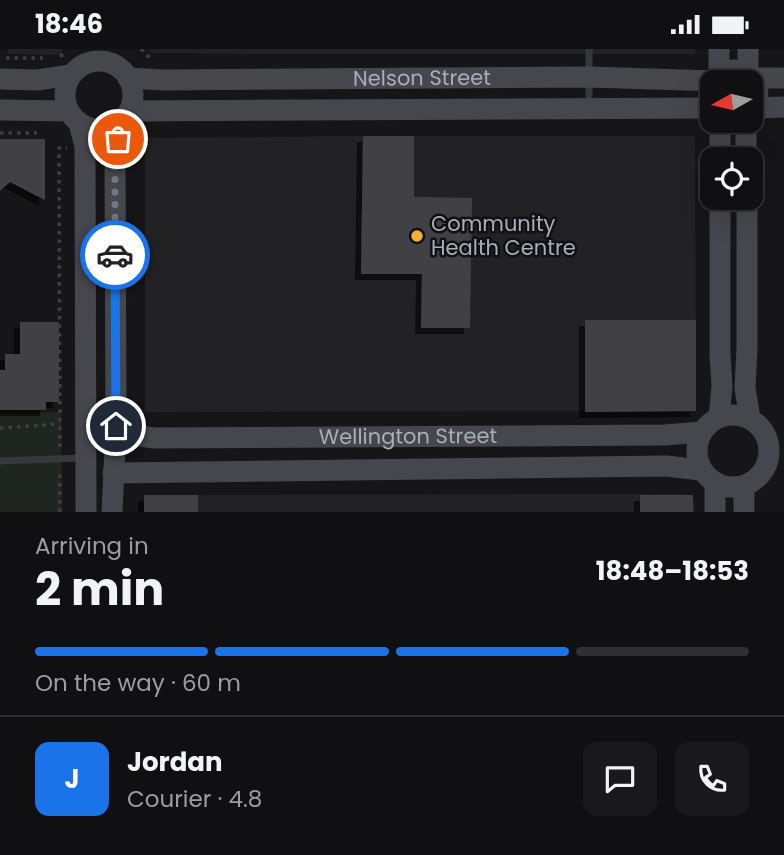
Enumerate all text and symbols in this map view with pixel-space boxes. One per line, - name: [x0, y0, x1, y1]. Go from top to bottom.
- text: 18:46: [35, 6, 103, 42]
- street label: Nelson Street: [353, 63, 491, 93]
- north arrow: [700, 70, 763, 133]
- map controls: [700, 70, 763, 210]
- pin: [88, 109, 148, 169]
- icon: bag: [99, 120, 137, 158]
- button: locate: [700, 147, 763, 210]
- place label: Community Health Centre: [431, 209, 576, 262]
- courier: [80, 220, 150, 290]
- marker: Community Health Centre: [409, 228, 425, 244]
- icon: car: [96, 236, 134, 274]
- pin: [86, 396, 146, 456]
- icon: home: [97, 407, 135, 445]
- street label: Wellington Street: [319, 421, 497, 451]
- text: Arriving in: [35, 530, 149, 562]
- text: 18:48–18:53: [596, 553, 749, 589]
- text: 2 min: [35, 557, 164, 621]
- text: On the way · 60 m: [35, 667, 241, 699]
- button: chat: [583, 742, 657, 816]
- button: phone: [675, 742, 749, 816]
- text: Jordan: [127, 744, 223, 780]
- text: J: [64, 761, 80, 797]
- text: Courier · 4.8: [127, 783, 262, 815]

